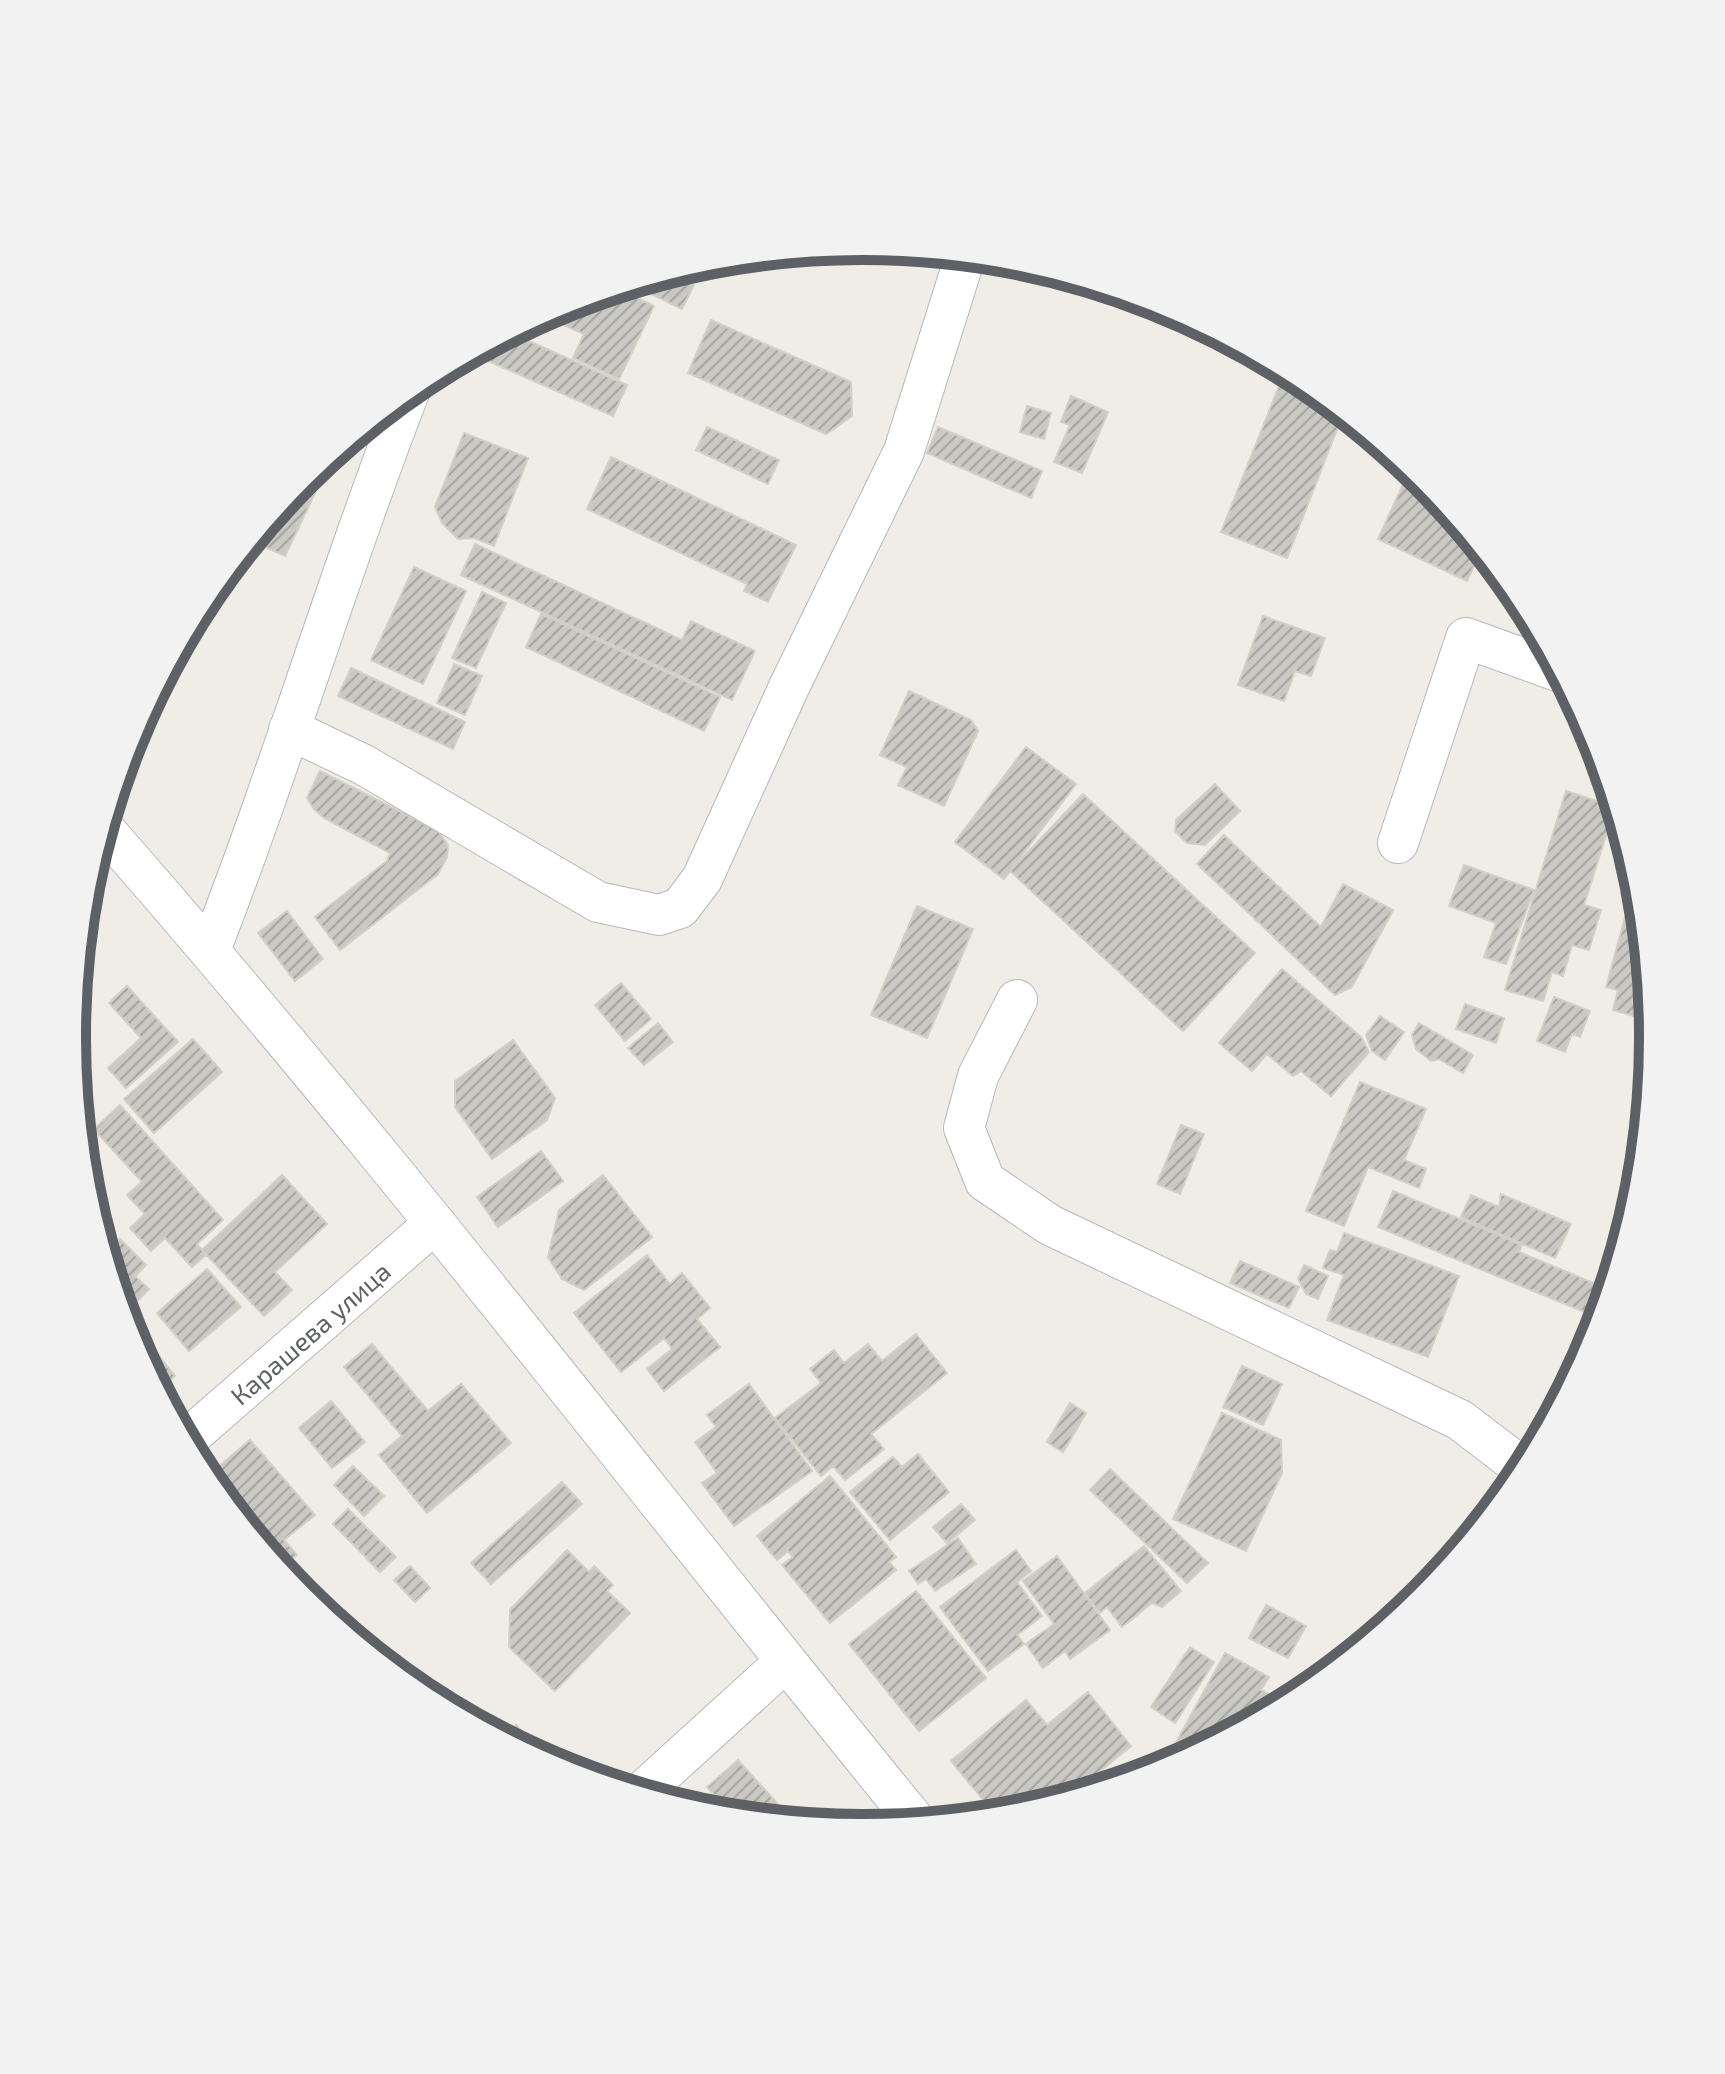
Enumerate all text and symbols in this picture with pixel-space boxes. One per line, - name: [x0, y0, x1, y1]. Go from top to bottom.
- street label: Карашева улица: [223, 1254, 396, 1410]

